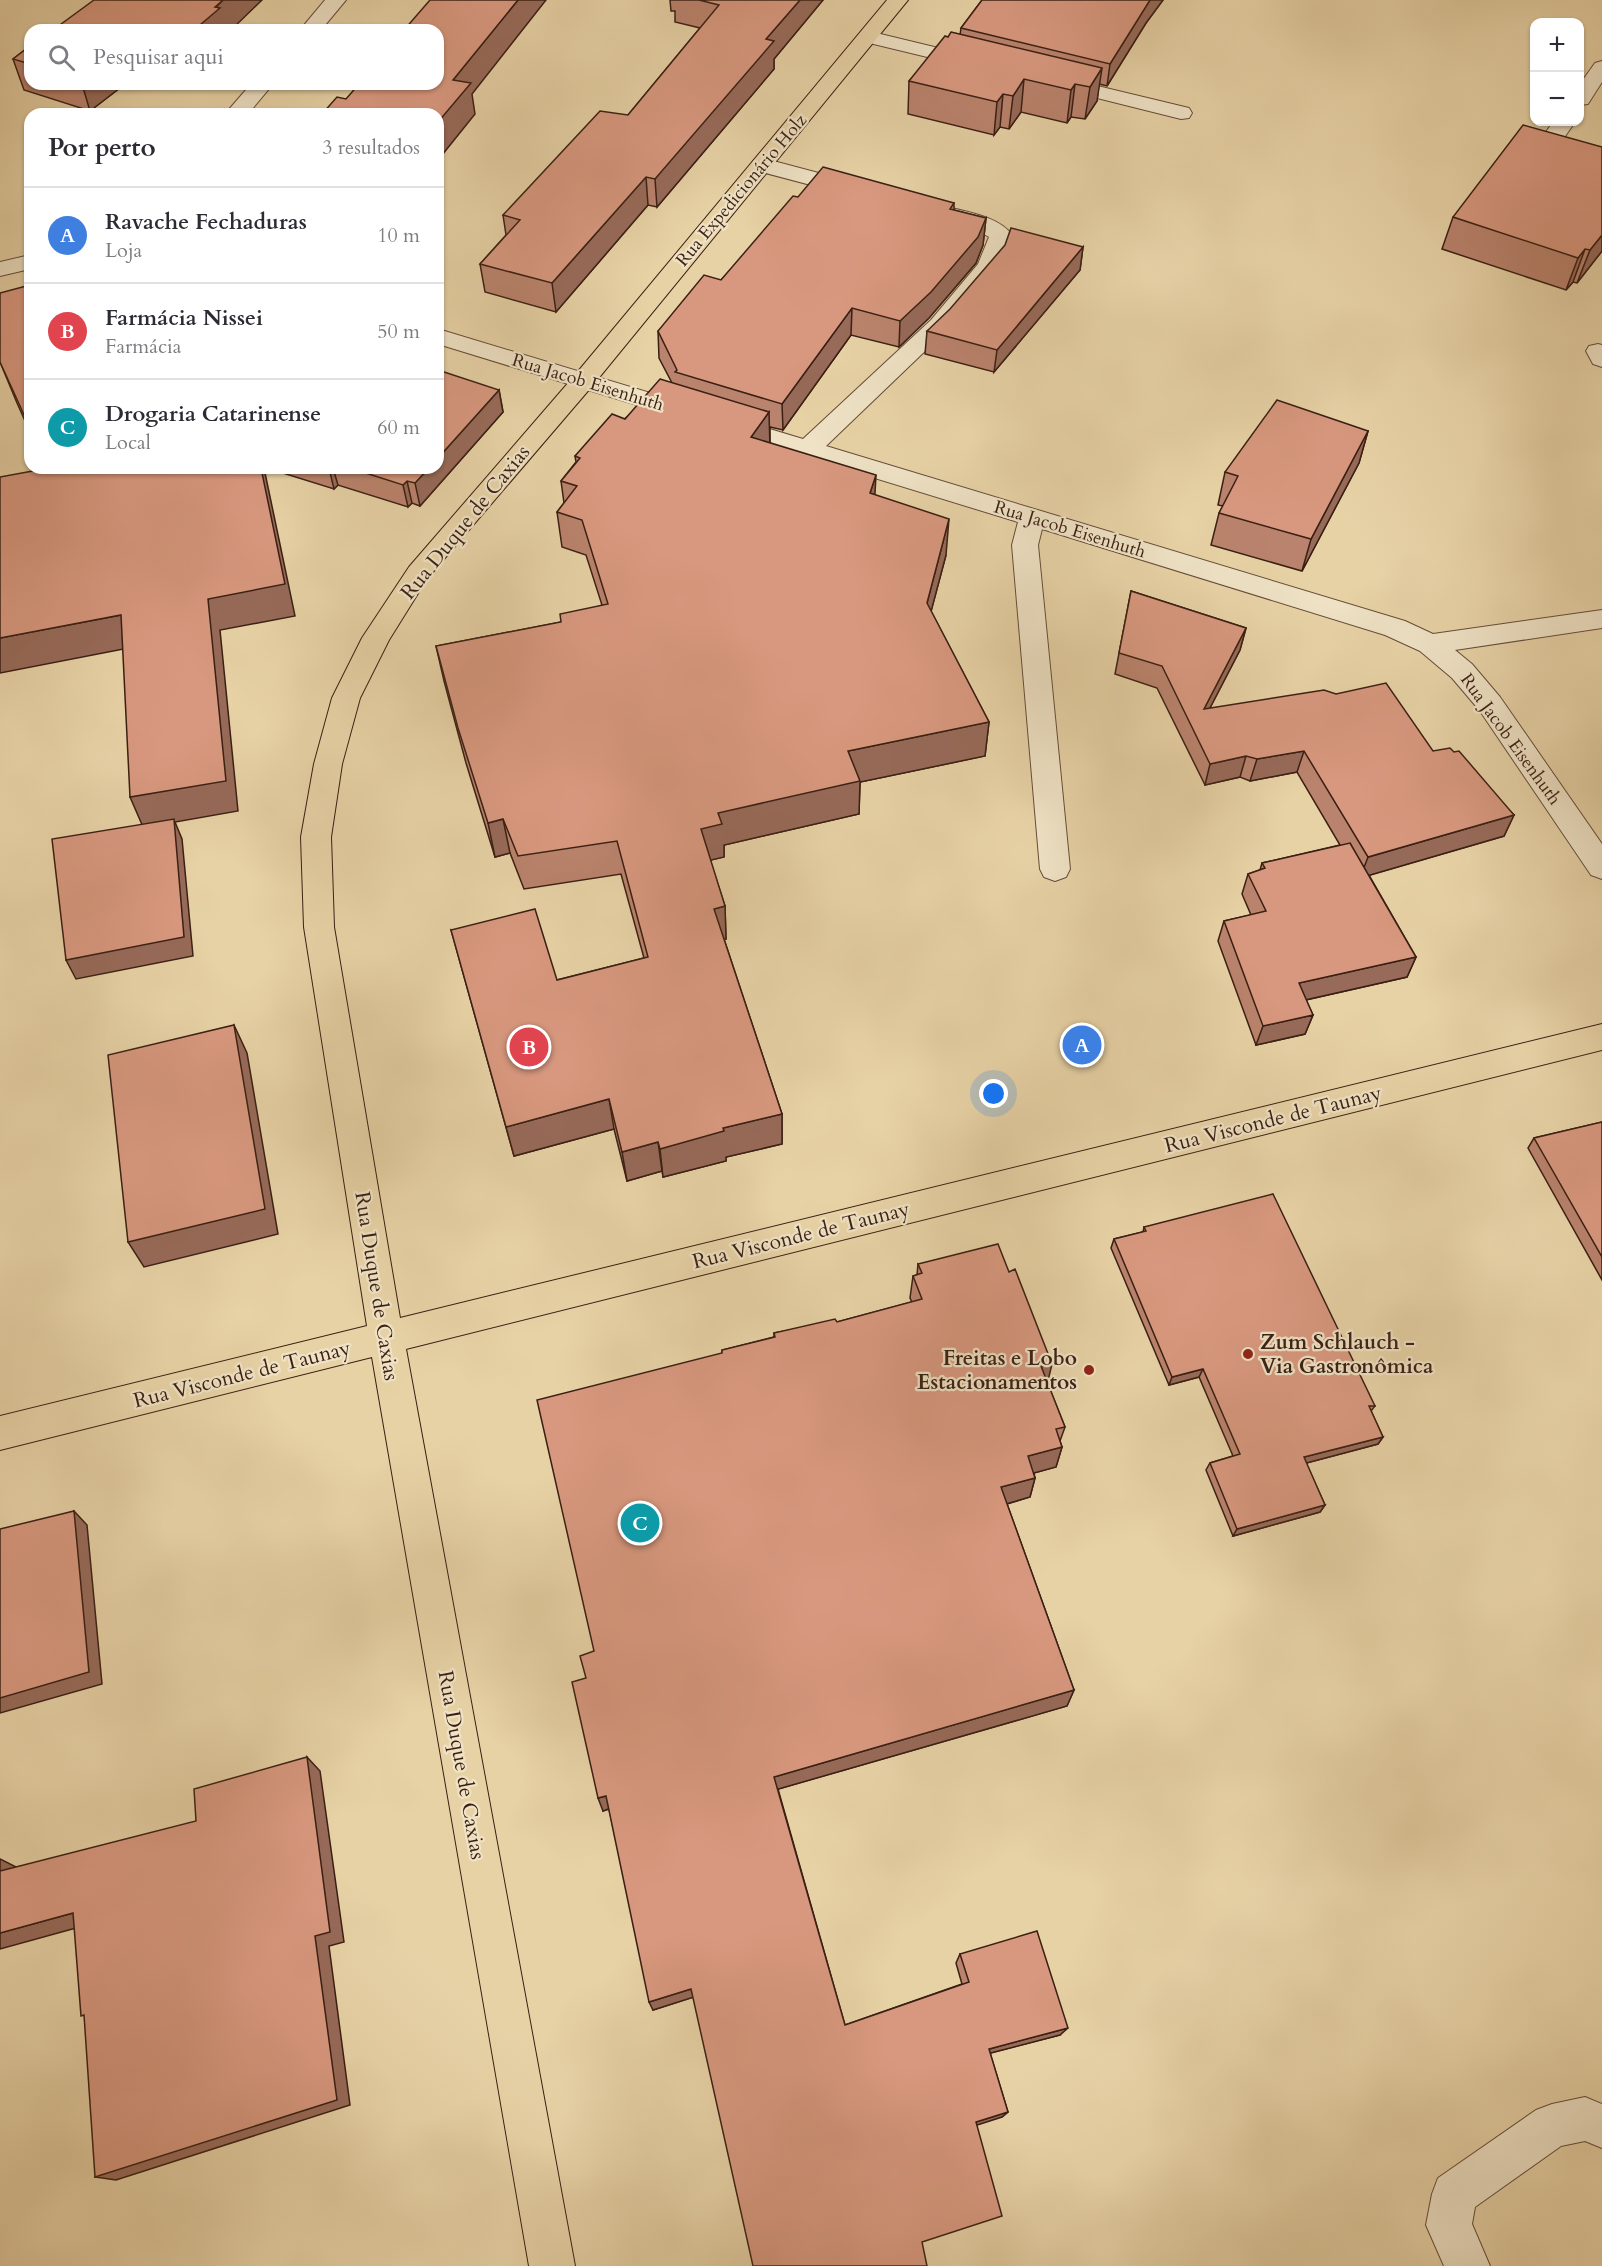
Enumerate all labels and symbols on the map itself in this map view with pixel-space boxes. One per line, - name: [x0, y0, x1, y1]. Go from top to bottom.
- street label: Rua Expedicionário Holz: [670, 109, 813, 272]
- street label: Rua Jacob Eisenhuth: [509, 348, 667, 417]
- street label: Rua Duque de Caxias: [394, 439, 537, 606]
- street label: Rua Jacob Eisenhuth: [991, 495, 1149, 564]
- street label: Rua Jacob Eisenhuth: [1454, 668, 1567, 810]
- pin: A: [1062, 1022, 1102, 1068]
- pin: B: [510, 1024, 548, 1070]
- street label: Rua Visconde de Taunay: [1162, 1078, 1385, 1161]
- your location: [979, 1079, 1008, 1108]
- street label: Rua Duque de Caxias: [347, 1189, 406, 1383]
- street label: Rua Visconde de Taunay: [690, 1194, 913, 1277]
- place label: Zum Schlauch - Via Gastronômica: [1260, 1328, 1434, 1381]
- street label: Rua Visconde de Taunay: [131, 1333, 354, 1416]
- place label: Freitas e Lobo Estacionamentos: [917, 1344, 1077, 1397]
- marker: Zum Schlauch - Via Gastronômica: [1241, 1347, 1255, 1361]
- marker: Freitas e Lobo Estacionamentos: [1082, 1363, 1096, 1377]
- pin: C: [620, 1500, 660, 1546]
- street label: Rua Duque de Caxias: [431, 1668, 492, 1862]

